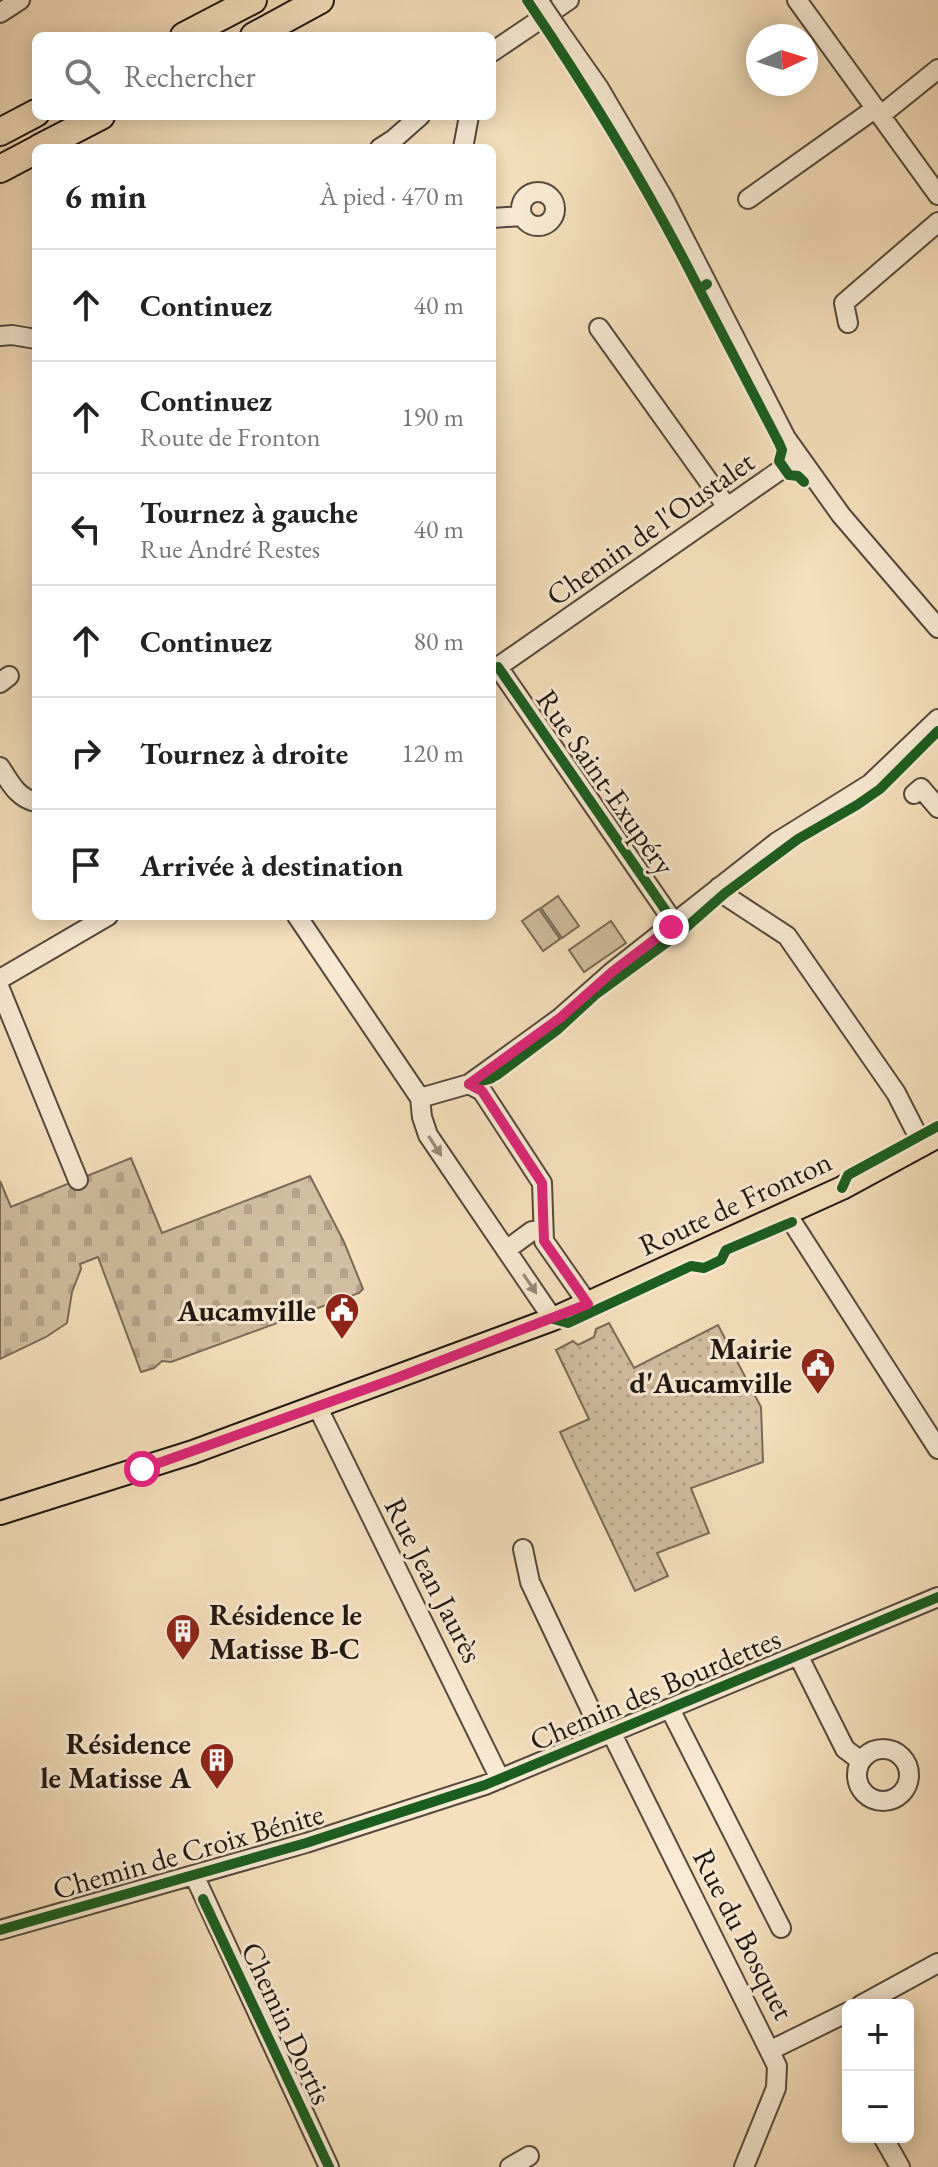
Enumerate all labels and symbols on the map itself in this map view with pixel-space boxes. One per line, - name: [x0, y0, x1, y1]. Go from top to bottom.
- north arrow: [746, 24, 818, 96]
- street label: Chemin de l'Oustalet: [538, 441, 762, 614]
- street label: Rue Saint-Exupéry: [528, 682, 685, 883]
- route end: [653, 909, 689, 945]
- one-way arrow: [428, 1135, 442, 1157]
- street label: Route de Fronton: [632, 1141, 838, 1265]
- one-way arrow: [522, 1274, 537, 1295]
- place label: Aucamville: [176, 1291, 316, 1330]
- public building icon: Aucamville: [323, 1291, 361, 1341]
- place label: Mairie d'Aucamville: [630, 1329, 792, 1402]
- public building icon: Mairie d'Aucamville: [799, 1346, 837, 1396]
- route start: [124, 1451, 160, 1487]
- street label: Rue Jean Jaurès: [376, 1491, 492, 1669]
- place label: Résidence le Matisse B-C: [209, 1595, 362, 1668]
- building icon: Résidence le Matisse B-C: [164, 1612, 202, 1662]
- street label: Chemin des Bourdettes: [524, 1619, 786, 1759]
- place label: Résidence le Matisse A: [40, 1724, 191, 1797]
- building icon: Résidence le Matisse A: [198, 1741, 236, 1791]
- street label: Chemin de Croix Bénite: [48, 1794, 328, 1908]
- street label: Rue du Bosquet: [684, 1842, 804, 2027]
- street label: Chemin Dortis: [232, 1935, 342, 2111]

